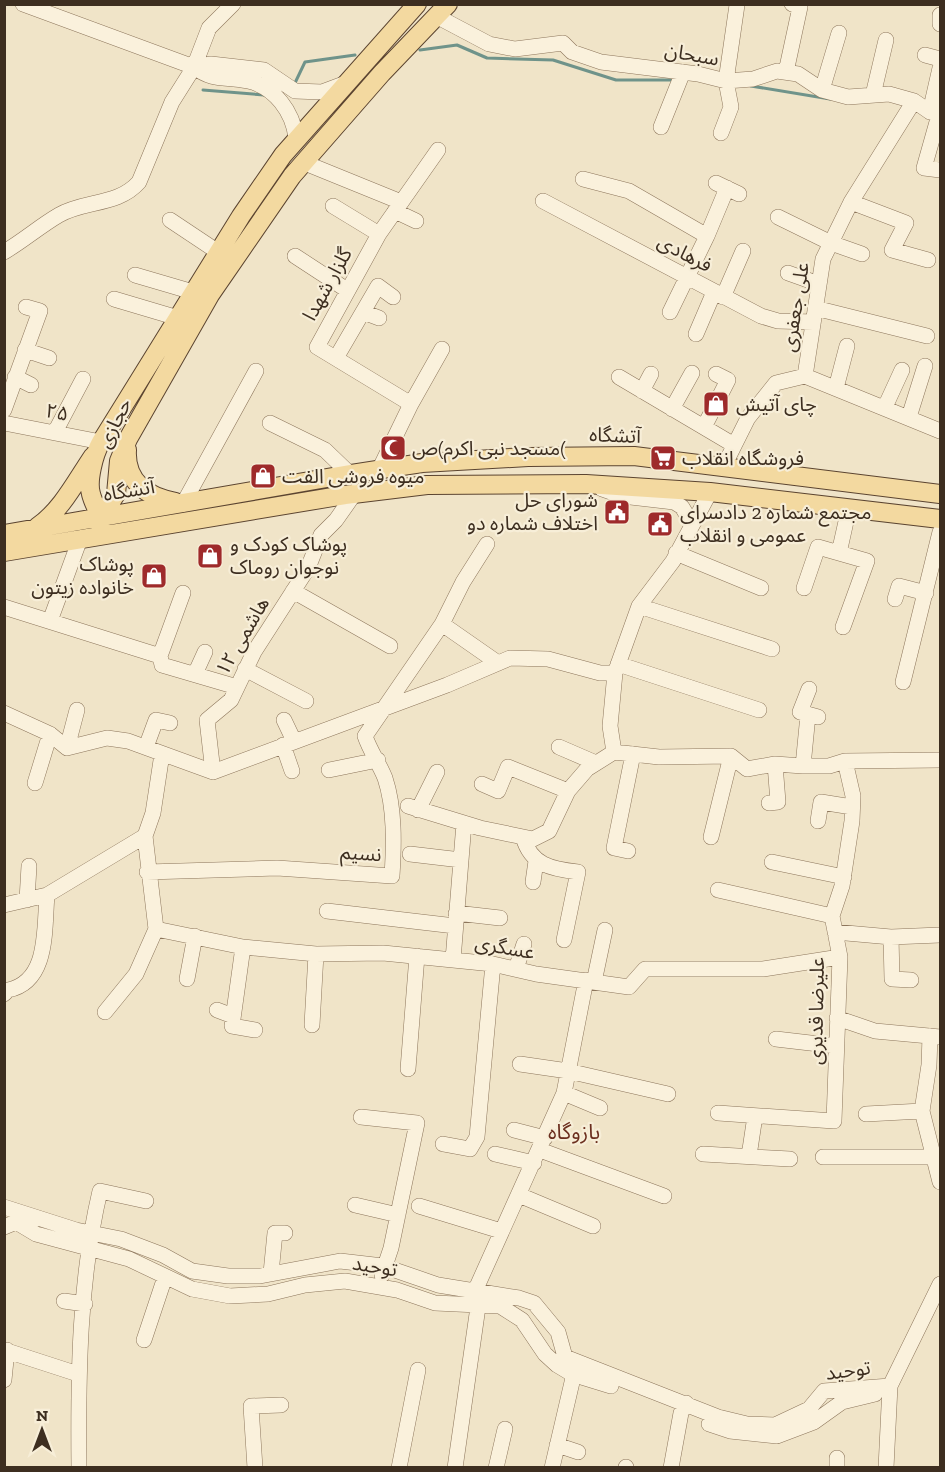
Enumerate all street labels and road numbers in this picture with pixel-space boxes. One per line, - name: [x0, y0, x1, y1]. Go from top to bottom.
- street label: سبحان: [663, 37, 721, 71]
- street label: فرهادی: [654, 229, 716, 277]
- street label: گلزار شهدا: [297, 243, 357, 325]
- street label: علی جعفری: [776, 260, 814, 354]
- street label: حجازی: [92, 394, 136, 452]
- street label: ۲۵: [43, 398, 71, 426]
- street label: آتشگاه: [589, 422, 642, 448]
- street label: آتشگاه: [102, 474, 158, 506]
- street label: ۱۲ هاشمی: [210, 592, 274, 680]
- street label: نسیم: [339, 840, 382, 869]
- street label: عسگری: [473, 930, 537, 964]
- street label: علیرضا قدیری: [803, 957, 829, 1065]
- street label: توحید: [351, 1251, 399, 1281]
- street label: توحید: [824, 1355, 872, 1385]

